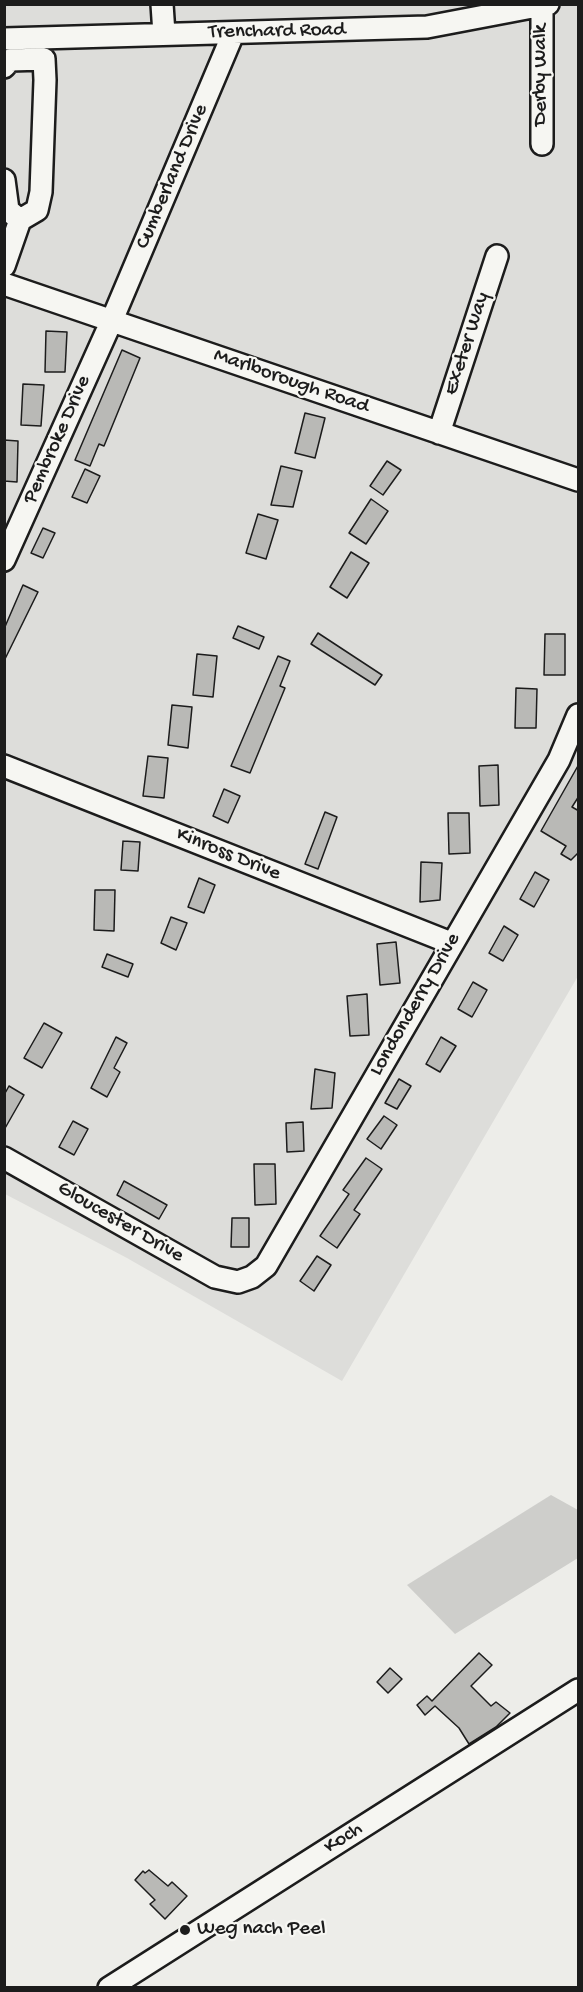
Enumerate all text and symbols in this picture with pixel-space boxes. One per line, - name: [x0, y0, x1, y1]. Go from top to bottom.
- street label: Trenchard Road: [208, 18, 346, 46]
- street label: Derby Walk: [529, 24, 555, 126]
- street label: Cumberland Drive: [131, 101, 215, 253]
- street label: Exeter Way: [440, 289, 496, 399]
- street label: Marlborough Road: [210, 344, 372, 420]
- street label: Pembroke Drive: [18, 372, 98, 508]
- street label: Kinross Drive: [172, 823, 284, 887]
- street label: Londonderry Drive: [365, 929, 467, 1081]
- street label: Gloucester Drive: [52, 1177, 188, 1269]
- street label: Koch: [320, 1817, 368, 1861]
- place label: Weg nach Peel: [197, 1917, 326, 1943]
- marker: Weg nach Peel: [178, 1923, 192, 1937]

